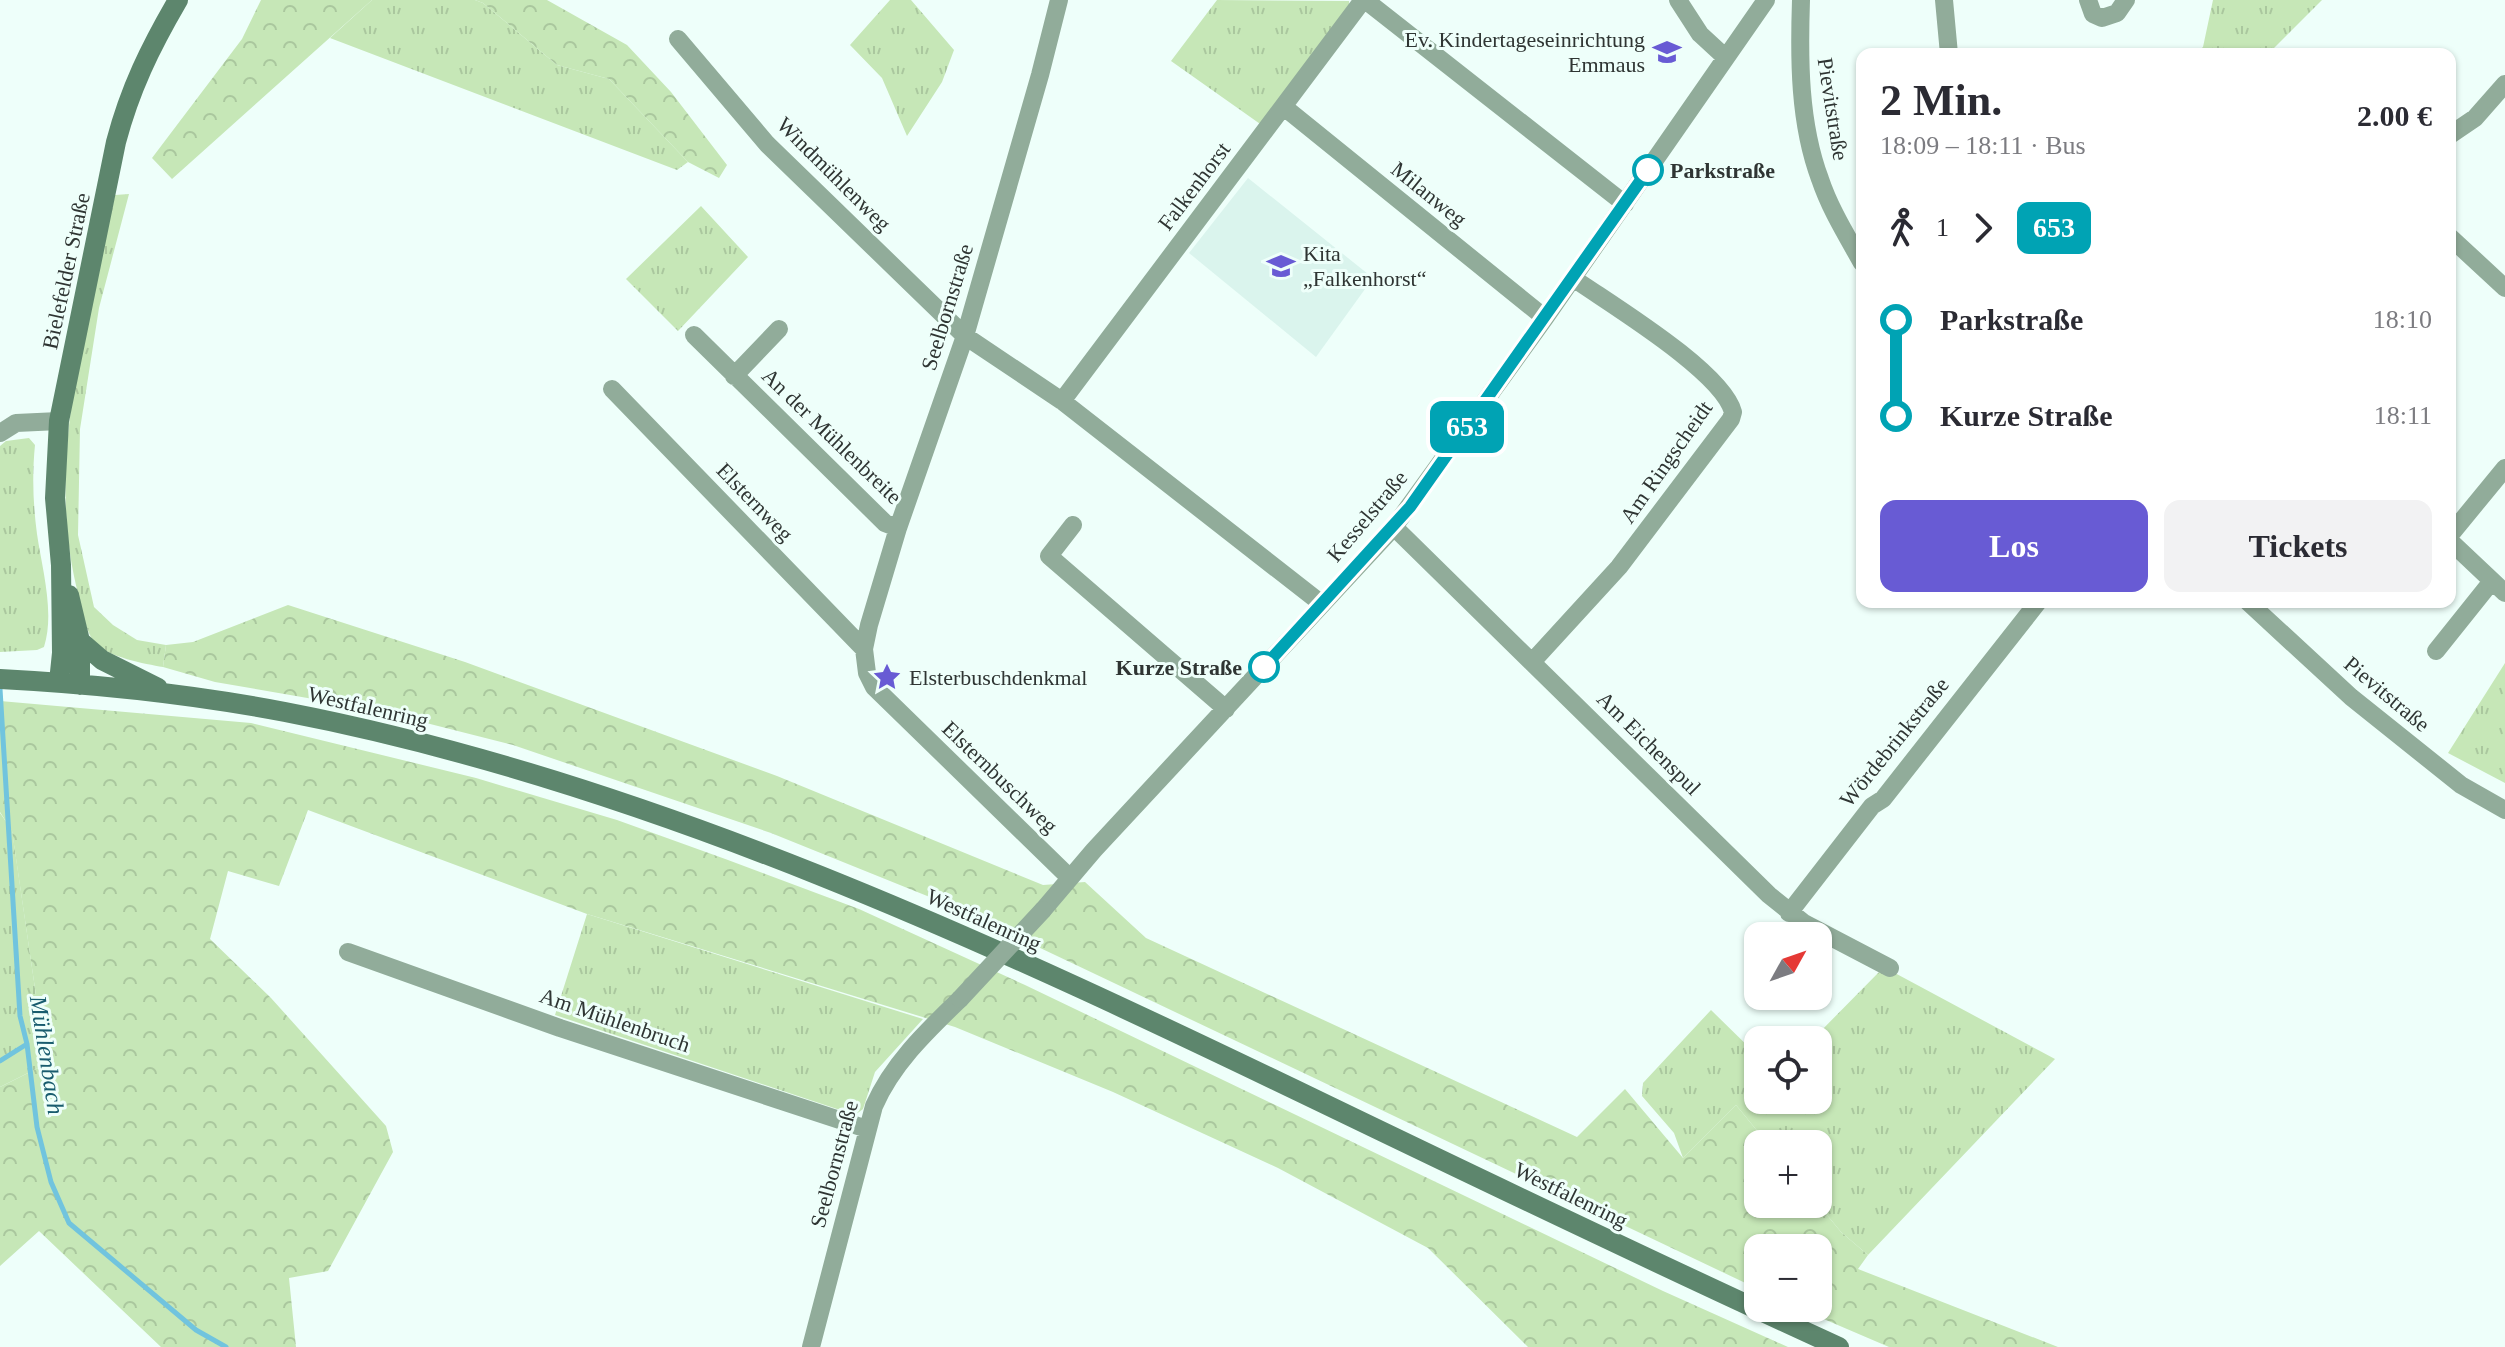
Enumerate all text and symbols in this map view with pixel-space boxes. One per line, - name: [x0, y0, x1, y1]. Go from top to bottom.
- place label: Ev. Kindertageseinrichtung Emmaus: [1405, 27, 1645, 77]
- school or university icon: Ev. Kindertageseinrichtung Emmaus: [1652, 37, 1682, 67]
- street label: Pievitstraße: [1813, 56, 1853, 162]
- text: 2 Min.: [1880, 76, 2002, 125]
- text: 2.00 €: [2357, 99, 2432, 132]
- street label: Windmühlenweg: [772, 112, 896, 236]
- text: 18:09 – 18:11 · Bus: [1880, 131, 2086, 160]
- street label: Falkenhorst: [1153, 137, 1235, 235]
- marker: Parkstraße: [1633, 155, 1663, 185]
- street label: Milanweg: [1386, 156, 1472, 232]
- place label: Parkstraße: [1670, 158, 1775, 183]
- street label: Bielefelder Straße: [37, 190, 95, 352]
- icon: walk: [1880, 206, 1924, 250]
- icon: forward: [1961, 206, 2005, 250]
- text: 653: [2033, 212, 2075, 243]
- text: 1: [1936, 213, 1949, 242]
- street label: Seelbornstraße: [916, 241, 978, 373]
- place label: Kita „Falkenhorst“: [1303, 241, 1426, 291]
- school or university icon: Kita „Falkenhorst“: [1266, 251, 1296, 281]
- text: Parkstraße: [1940, 303, 2083, 336]
- text: 18:10: [2373, 305, 2432, 334]
- street label: An der Mühlenbreite: [757, 363, 907, 509]
- street label: Am Ringscheidt: [1615, 396, 1717, 528]
- text: Kurze Straße: [1940, 399, 2112, 432]
- line badge: 653: [1421, 401, 1513, 453]
- text: 18:11: [2374, 401, 2432, 430]
- text: 653: [1446, 411, 1488, 442]
- street label: Elsternweg: [712, 458, 798, 546]
- street label: Kesselstraße: [1322, 465, 1412, 567]
- button: Los: [1880, 500, 2148, 592]
- button: Tickets: [2164, 500, 2432, 592]
- street label: Pievitstraße: [2339, 651, 2435, 737]
- marker: Kurze Straße: [1249, 652, 1279, 682]
- place label: Kurze Straße: [1116, 655, 1242, 680]
- place icon: Elsterbuschdenkmal: [872, 662, 902, 692]
- place label: Elsterbuschdenkmal: [909, 665, 1087, 690]
- street label: Wördebrinkstraße: [1834, 672, 1954, 812]
- street label: Westfalenring: [305, 681, 431, 733]
- street label: Am Eichenspul: [1592, 686, 1706, 800]
- street label: Elsternbuschweg: [937, 716, 1063, 838]
- street label: Westfalenring: [923, 884, 1045, 956]
- north arrow: [1744, 922, 1832, 1010]
- map controls: [1744, 922, 1832, 1322]
- street label: Am Mühlenbruch: [537, 983, 693, 1057]
- water label: Mühlenbach: [25, 993, 69, 1116]
- button: locate: [1744, 1026, 1832, 1114]
- street label: Seelbornstraße: [805, 1098, 863, 1230]
- button: +: [1744, 1130, 1832, 1218]
- street label: Westfalenring: [1510, 1157, 1632, 1233]
- button: −: [1744, 1234, 1832, 1322]

